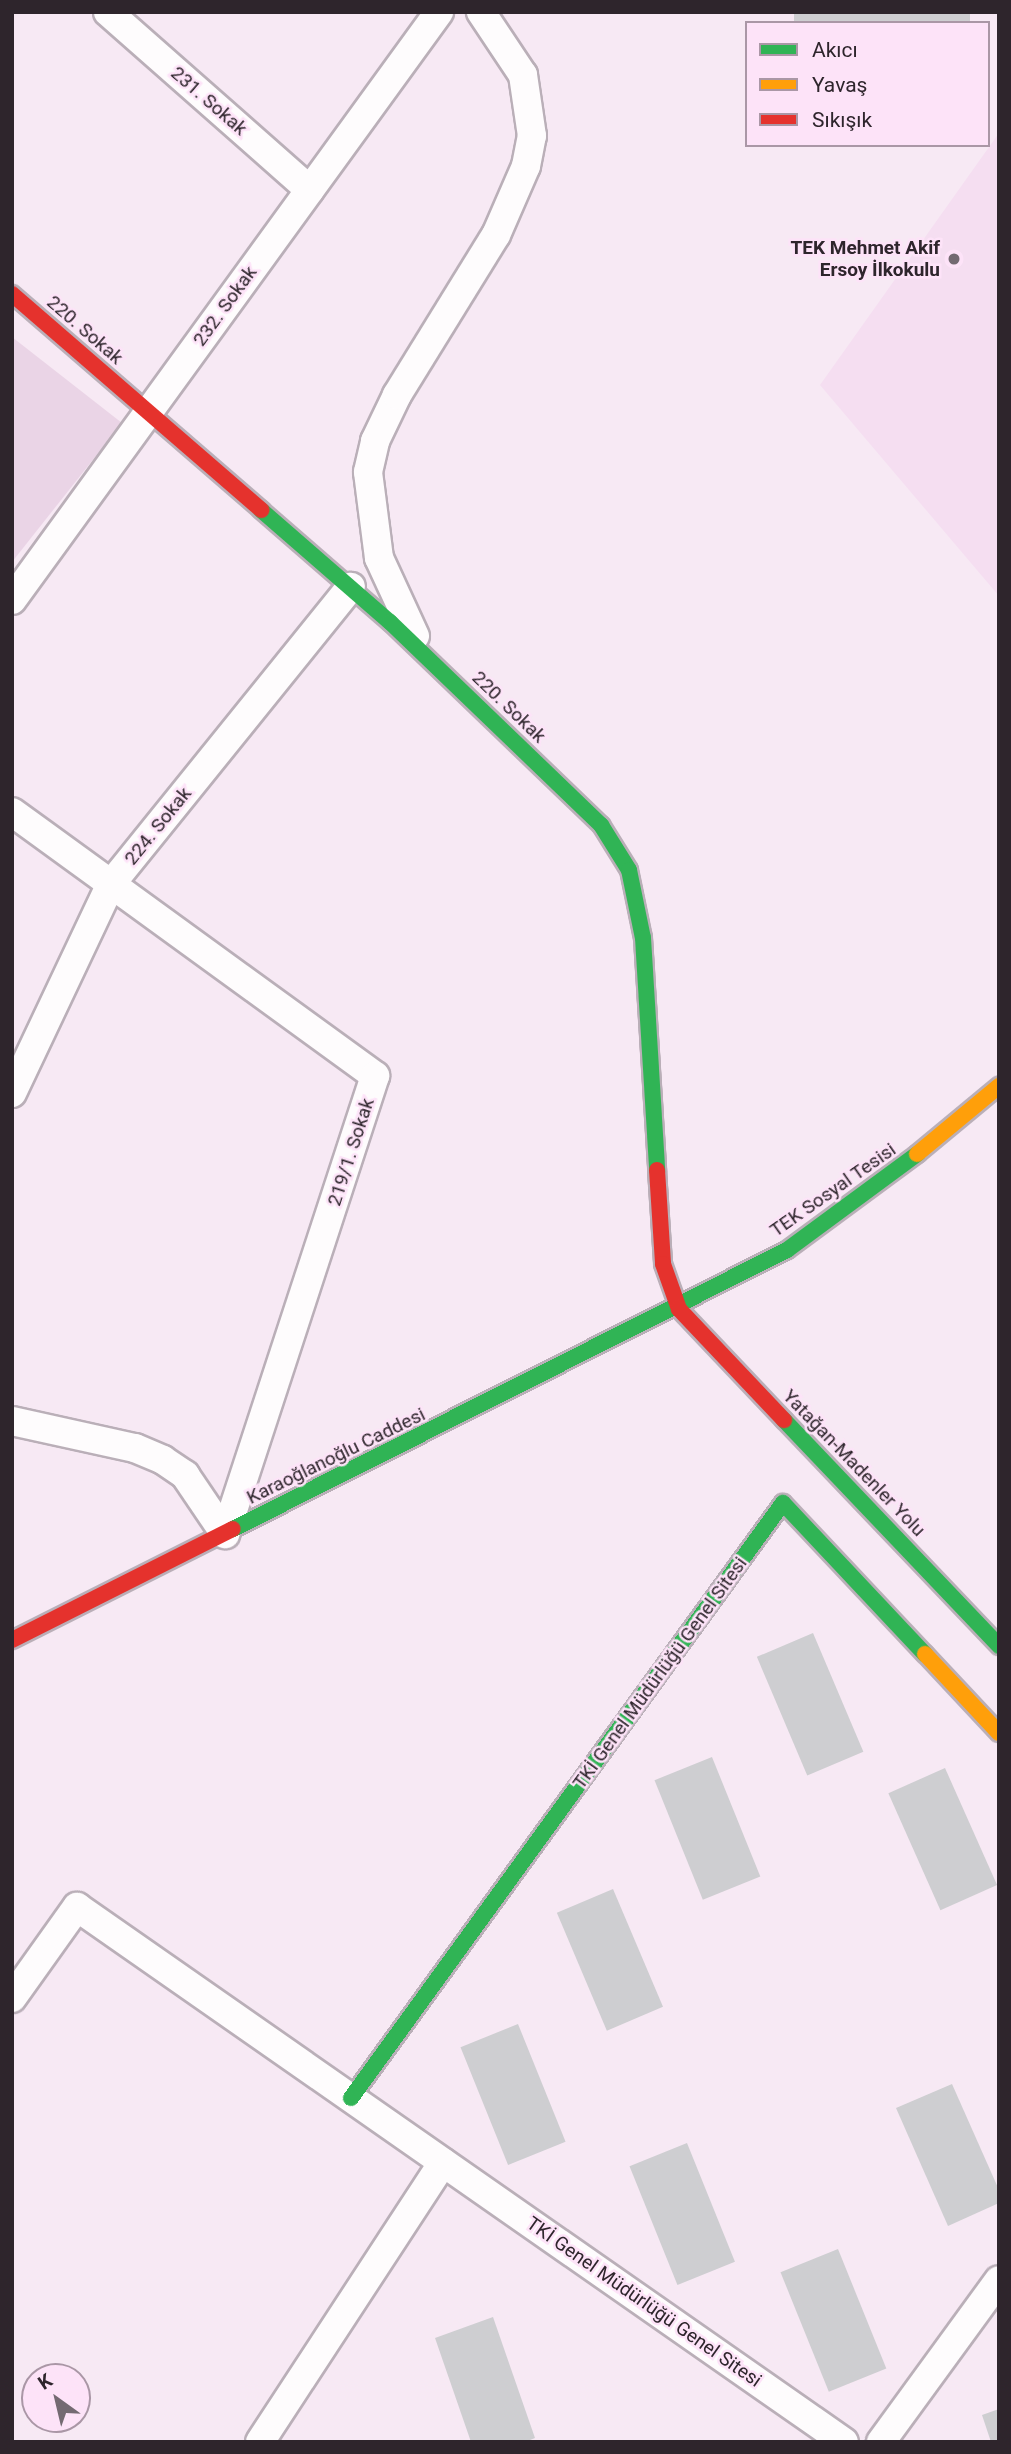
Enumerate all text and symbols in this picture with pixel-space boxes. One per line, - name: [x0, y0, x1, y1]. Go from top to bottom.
- legend: [745, 21, 990, 147]
- text: Akıcı: [812, 38, 858, 62]
- street label: 231. Sokak: [166, 62, 252, 140]
- text: Yavaş: [812, 73, 867, 97]
- text: Sıkışık: [812, 108, 872, 132]
- place label: TEK Mehmet Akif Ersoy İlkokulu: [791, 237, 940, 281]
- marker: TEK Mehmet Akif Ersoy İlkokulu: [946, 251, 962, 267]
- street label: 232. Sokak: [188, 261, 262, 351]
- street label: 220. Sokak: [42, 291, 128, 369]
- street label: 220. Sokak: [467, 666, 551, 748]
- street label: 224. Sokak: [120, 783, 196, 869]
- street label: 219/1. Sokak: [323, 1095, 379, 1209]
- street label: TEK Sosyal Tesisi: [766, 1138, 900, 1242]
- street label: Yatağan-Madenler Yolu: [778, 1385, 930, 1541]
- street label: Karaoğlanoğlu Caddesi: [243, 1403, 429, 1509]
- street label: TKİ Genel Müdürlüğü Genel Sitesi: [568, 1553, 752, 1793]
- street label: TKİ Genel Müdürlüğü Genel Sitesi: [522, 2212, 766, 2392]
- north arrow: [21, 2363, 91, 2433]
- text: K: [34, 2369, 57, 2395]

